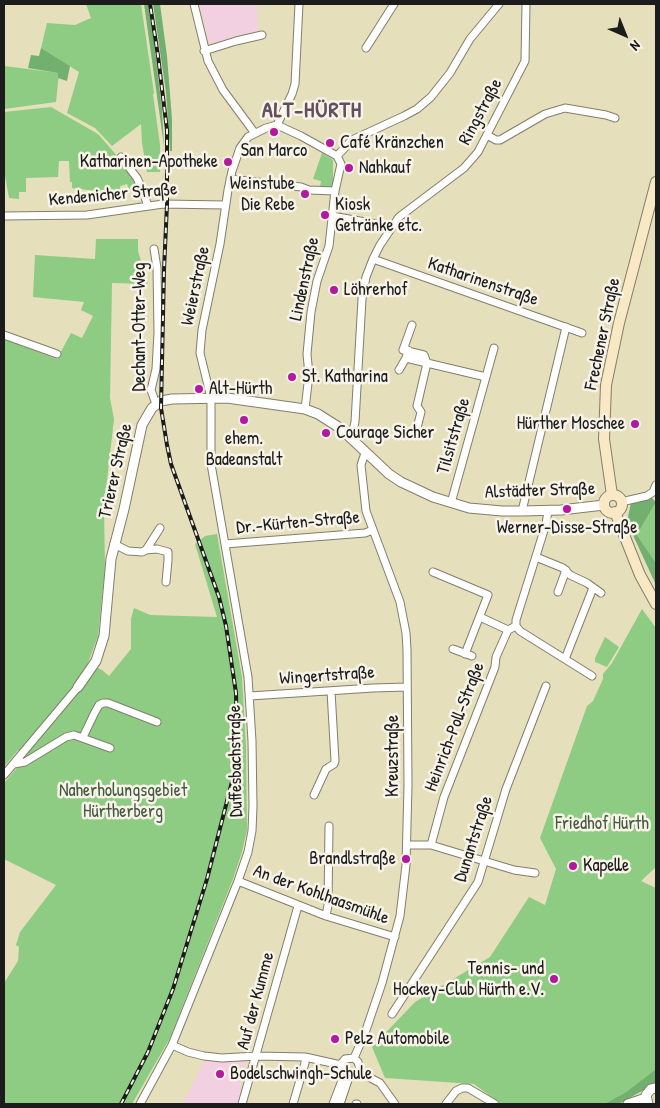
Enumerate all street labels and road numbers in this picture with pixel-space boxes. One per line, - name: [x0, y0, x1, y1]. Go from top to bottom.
- street label: Ringstraße: [455, 75, 507, 149]
- street label: Kendenicher Straße: [48, 179, 178, 211]
- street label: Lindenstraße: [286, 235, 324, 323]
- street label: Weierstraße: [177, 245, 215, 327]
- street label: Katharinenstraße: [425, 253, 541, 311]
- street label: Dechant-Otter-Weg: [129, 263, 151, 391]
- street label: Frechener Straße: [581, 276, 625, 392]
- street label: Tilsitstraße: [433, 395, 475, 477]
- street label: Trierer Straße: [95, 421, 137, 521]
- street label: Alstädter Straße: [484, 478, 596, 504]
- street label: Dr.-Kürten-Straße: [235, 507, 361, 539]
- street label: Heinrich-Poll-Straße: [420, 659, 490, 795]
- street label: Wingertstraße: [279, 662, 375, 690]
- street label: Duffesbachstraße: [224, 705, 248, 817]
- street label: Kreuzstraße: [382, 715, 404, 797]
- street label: Dunantstraße: [450, 793, 498, 885]
- street label: An der Kohlhaasmühle: [250, 860, 392, 930]
- street label: Auf der Kumme: [233, 950, 279, 1052]

